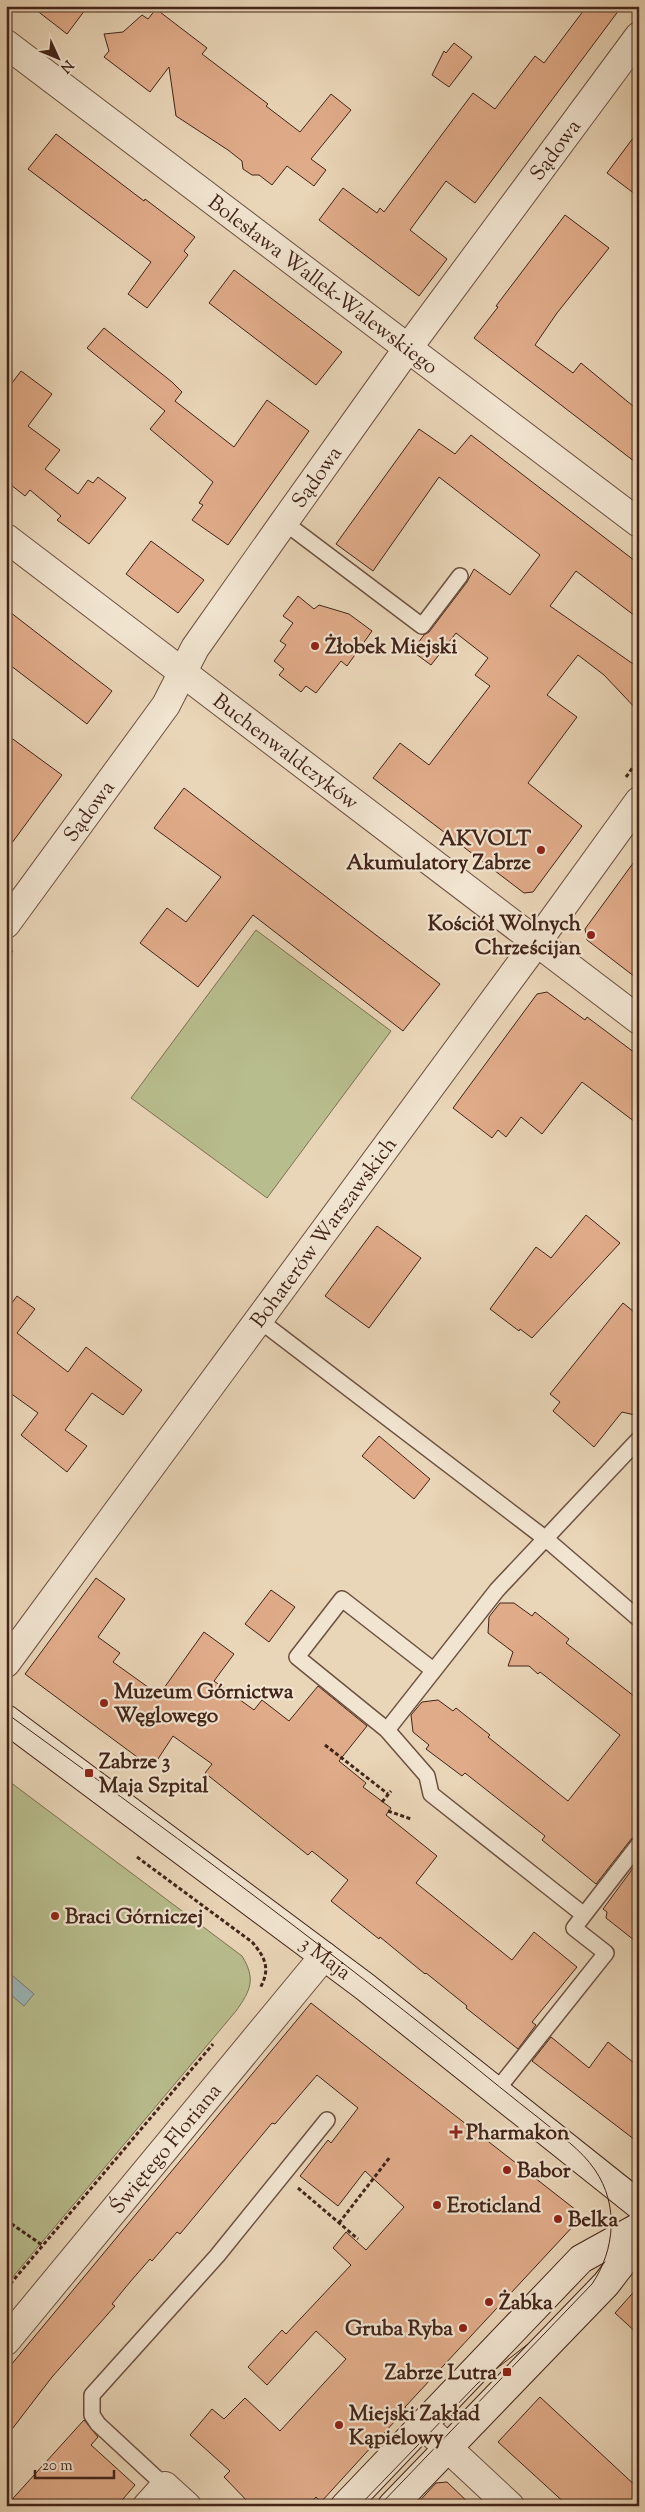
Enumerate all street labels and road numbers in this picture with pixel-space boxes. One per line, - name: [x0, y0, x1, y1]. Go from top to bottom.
- street label: Sądowa: [524, 114, 590, 188]
- street label: Bolesława Wallek-Walewskiego: [201, 189, 444, 383]
- street label: Sądowa: [285, 441, 351, 515]
- street label: Buchenwaldczyków: [205, 687, 364, 818]
- street label: Sądowa: [57, 775, 123, 849]
- street label: Bohaterów Warszawskich: [244, 1132, 405, 1335]
- street label: 3 Maja: [293, 1930, 357, 1988]
- street label: Świętego Floriana: [104, 2078, 230, 2221]

